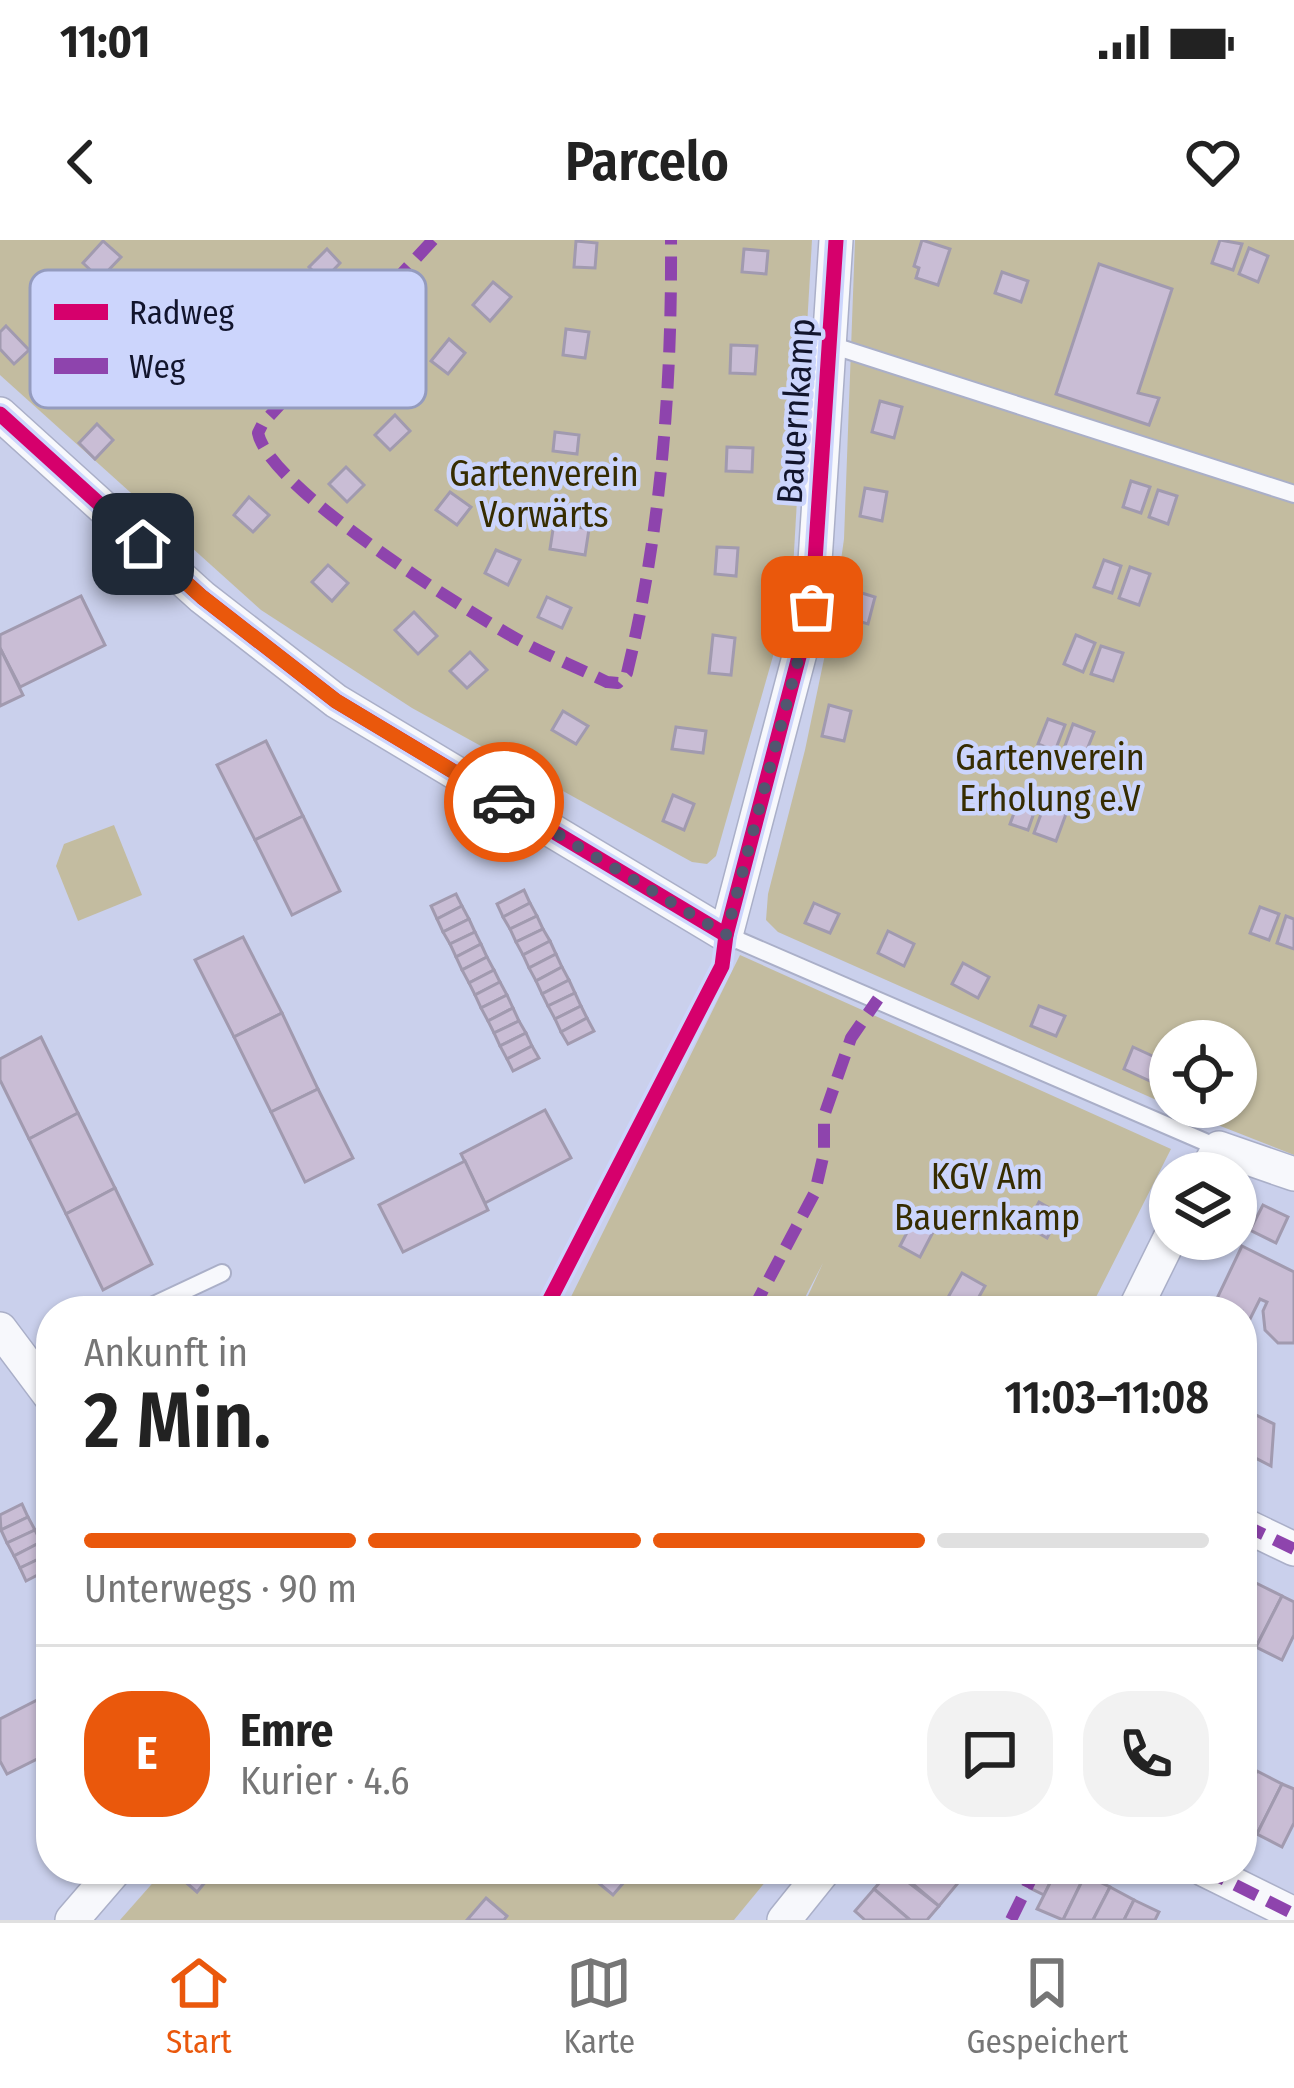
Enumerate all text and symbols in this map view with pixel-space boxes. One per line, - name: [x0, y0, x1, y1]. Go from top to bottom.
- text: 11:01: [60, 15, 150, 69]
- icon: back: [48, 129, 114, 195]
- icon: heart: [1180, 129, 1246, 195]
- text: Parcelo: [565, 130, 729, 194]
- legend: [30, 270, 426, 408]
- text: Radweg: [129, 293, 234, 333]
- street label: Bauernkamp: [768, 317, 824, 505]
- text: Weg: [129, 347, 186, 387]
- park label: Gartenverein Vorwärts: [449, 452, 639, 537]
- pin: [92, 493, 194, 595]
- icon: home: [110, 511, 176, 577]
- pin: [761, 556, 863, 658]
- icon: bag: [779, 574, 845, 640]
- park label: Gartenverein Erholung e.V: [955, 736, 1145, 821]
- courier: [444, 742, 564, 862]
- icon: car: [471, 769, 537, 835]
- map controls: [1149, 1020, 1257, 1260]
- button: locate: [1149, 1020, 1257, 1128]
- button: layers: [1149, 1152, 1257, 1260]
- park label: KGV Am Bauernkamp: [894, 1155, 1080, 1240]
- text: Ankunft in: [84, 1330, 248, 1376]
- text: 11:03–11:08: [1004, 1371, 1209, 1425]
- text: 2 Min.: [84, 1374, 271, 1468]
- text: Unterwegs · 90 m: [84, 1566, 357, 1612]
- button: chat: [927, 1691, 1053, 1817]
- button: phone: [1083, 1691, 1209, 1817]
- text: Emre: [240, 1704, 333, 1758]
- text: E: [136, 1727, 158, 1781]
- text: Kurier · 4.6: [240, 1758, 410, 1804]
- tab: Start: [166, 1950, 232, 2062]
- tab: Karte: [563, 1950, 635, 2062]
- tab: Gespeichert: [967, 1950, 1128, 2062]

